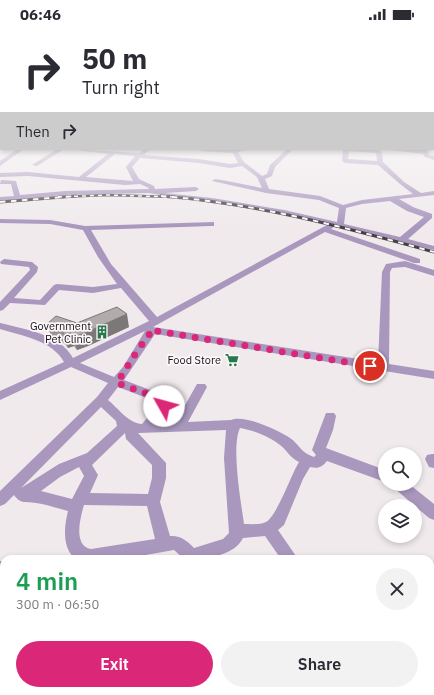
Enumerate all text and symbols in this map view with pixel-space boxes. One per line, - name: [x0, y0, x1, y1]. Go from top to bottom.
- text: 06:46: [20, 5, 61, 24]
- text: 50 m: [82, 40, 147, 77]
- icon: right: [16, 44, 68, 96]
- text: Turn right: [82, 76, 160, 99]
- icon: right: [58, 120, 80, 142]
- text: Then: [16, 122, 50, 141]
- place label: Government Pet Clinic: [30, 319, 91, 346]
- building icon: Government Pet Clinic: [94, 324, 110, 340]
- pin: [353, 349, 387, 383]
- supermarket icon: Food Store: [224, 352, 240, 368]
- place label: Food Store: [167, 353, 221, 367]
- icon: arrive: [359, 355, 381, 377]
- position arrow: [143, 385, 185, 427]
- map controls: [378, 447, 422, 543]
- button: search: [378, 447, 422, 491]
- button: layers: [378, 499, 422, 543]
- text: 4 min: [16, 565, 78, 597]
- button: close: [376, 568, 418, 610]
- text: 300 m · 06:50: [16, 596, 99, 613]
- button: Exit: [16, 641, 213, 687]
- button: Share: [221, 641, 418, 687]

